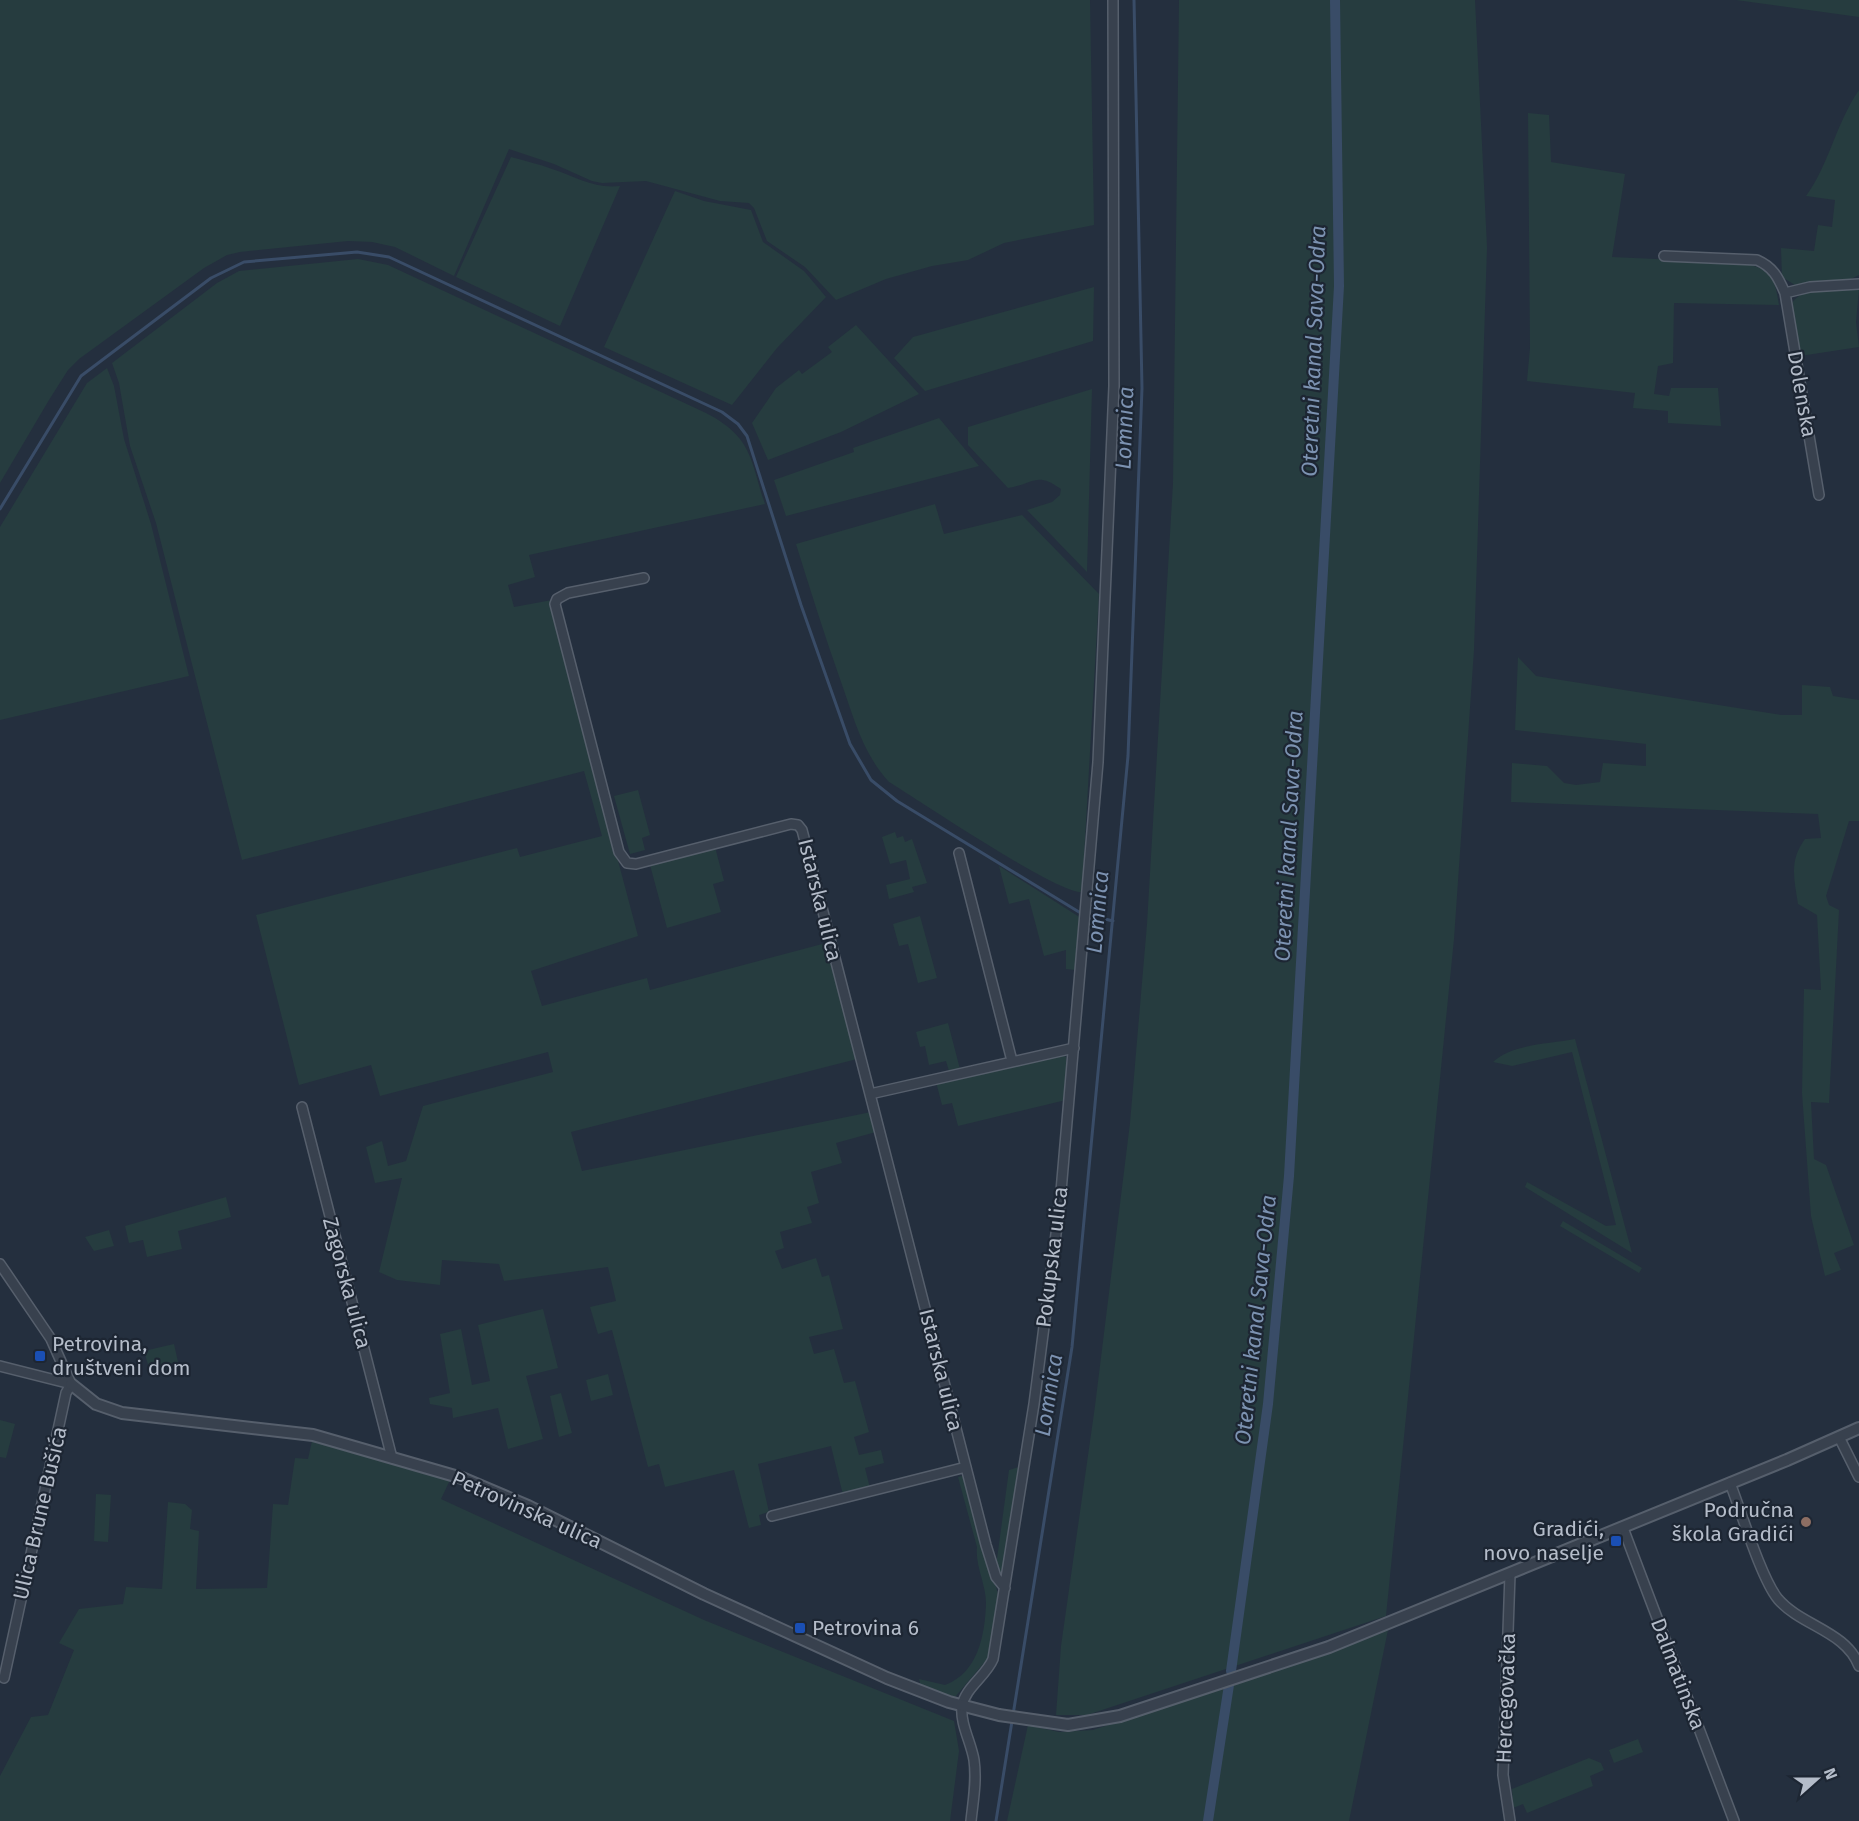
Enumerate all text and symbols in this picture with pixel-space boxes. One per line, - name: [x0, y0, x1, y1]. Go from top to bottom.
- water label: Oteretni kanal Sava-Odra: [1296, 225, 1331, 477]
- street label: Dolenska: [1782, 349, 1822, 439]
- water label: Lomnica: [1110, 386, 1139, 470]
- water label: Oteretni kanal Sava-Odra: [1268, 710, 1309, 962]
- street label: Istarska ulica: [792, 836, 848, 964]
- water label: Lomnica: [1080, 870, 1115, 955]
- street label: Pokupska ulica: [1030, 1185, 1074, 1329]
- water label: Oteretni kanal Sava-Odra: [1229, 1194, 1282, 1446]
- street label: Zagorska ulica: [317, 1214, 377, 1352]
- street label: Istarska ulica: [913, 1306, 969, 1434]
- place label: Petrovina, društveni dom: [52, 1331, 190, 1381]
- marker: Petrovina, društveni dom: [33, 1349, 47, 1363]
- water label: Lomnica: [1029, 1352, 1068, 1438]
- street label: Ulica Brune Bušića: [7, 1424, 73, 1602]
- street label: Petrovinska ulica: [448, 1465, 606, 1555]
- place label: Područna škola Gradići: [1672, 1497, 1794, 1547]
- marker: Područna škola Gradići: [1799, 1515, 1813, 1529]
- place label: Gradići, novo naselje: [1483, 1516, 1604, 1566]
- marker: Gradići, novo naselje: [1609, 1534, 1623, 1548]
- street label: Dalmatinska: [1645, 1614, 1711, 1734]
- place label: Petrovina 6: [812, 1615, 919, 1641]
- marker: Petrovina 6: [793, 1621, 807, 1635]
- street label: Hercegovačka: [1491, 1632, 1521, 1764]
- north arrow: [1787, 1749, 1847, 1809]
- text: N: [1820, 1765, 1841, 1782]

